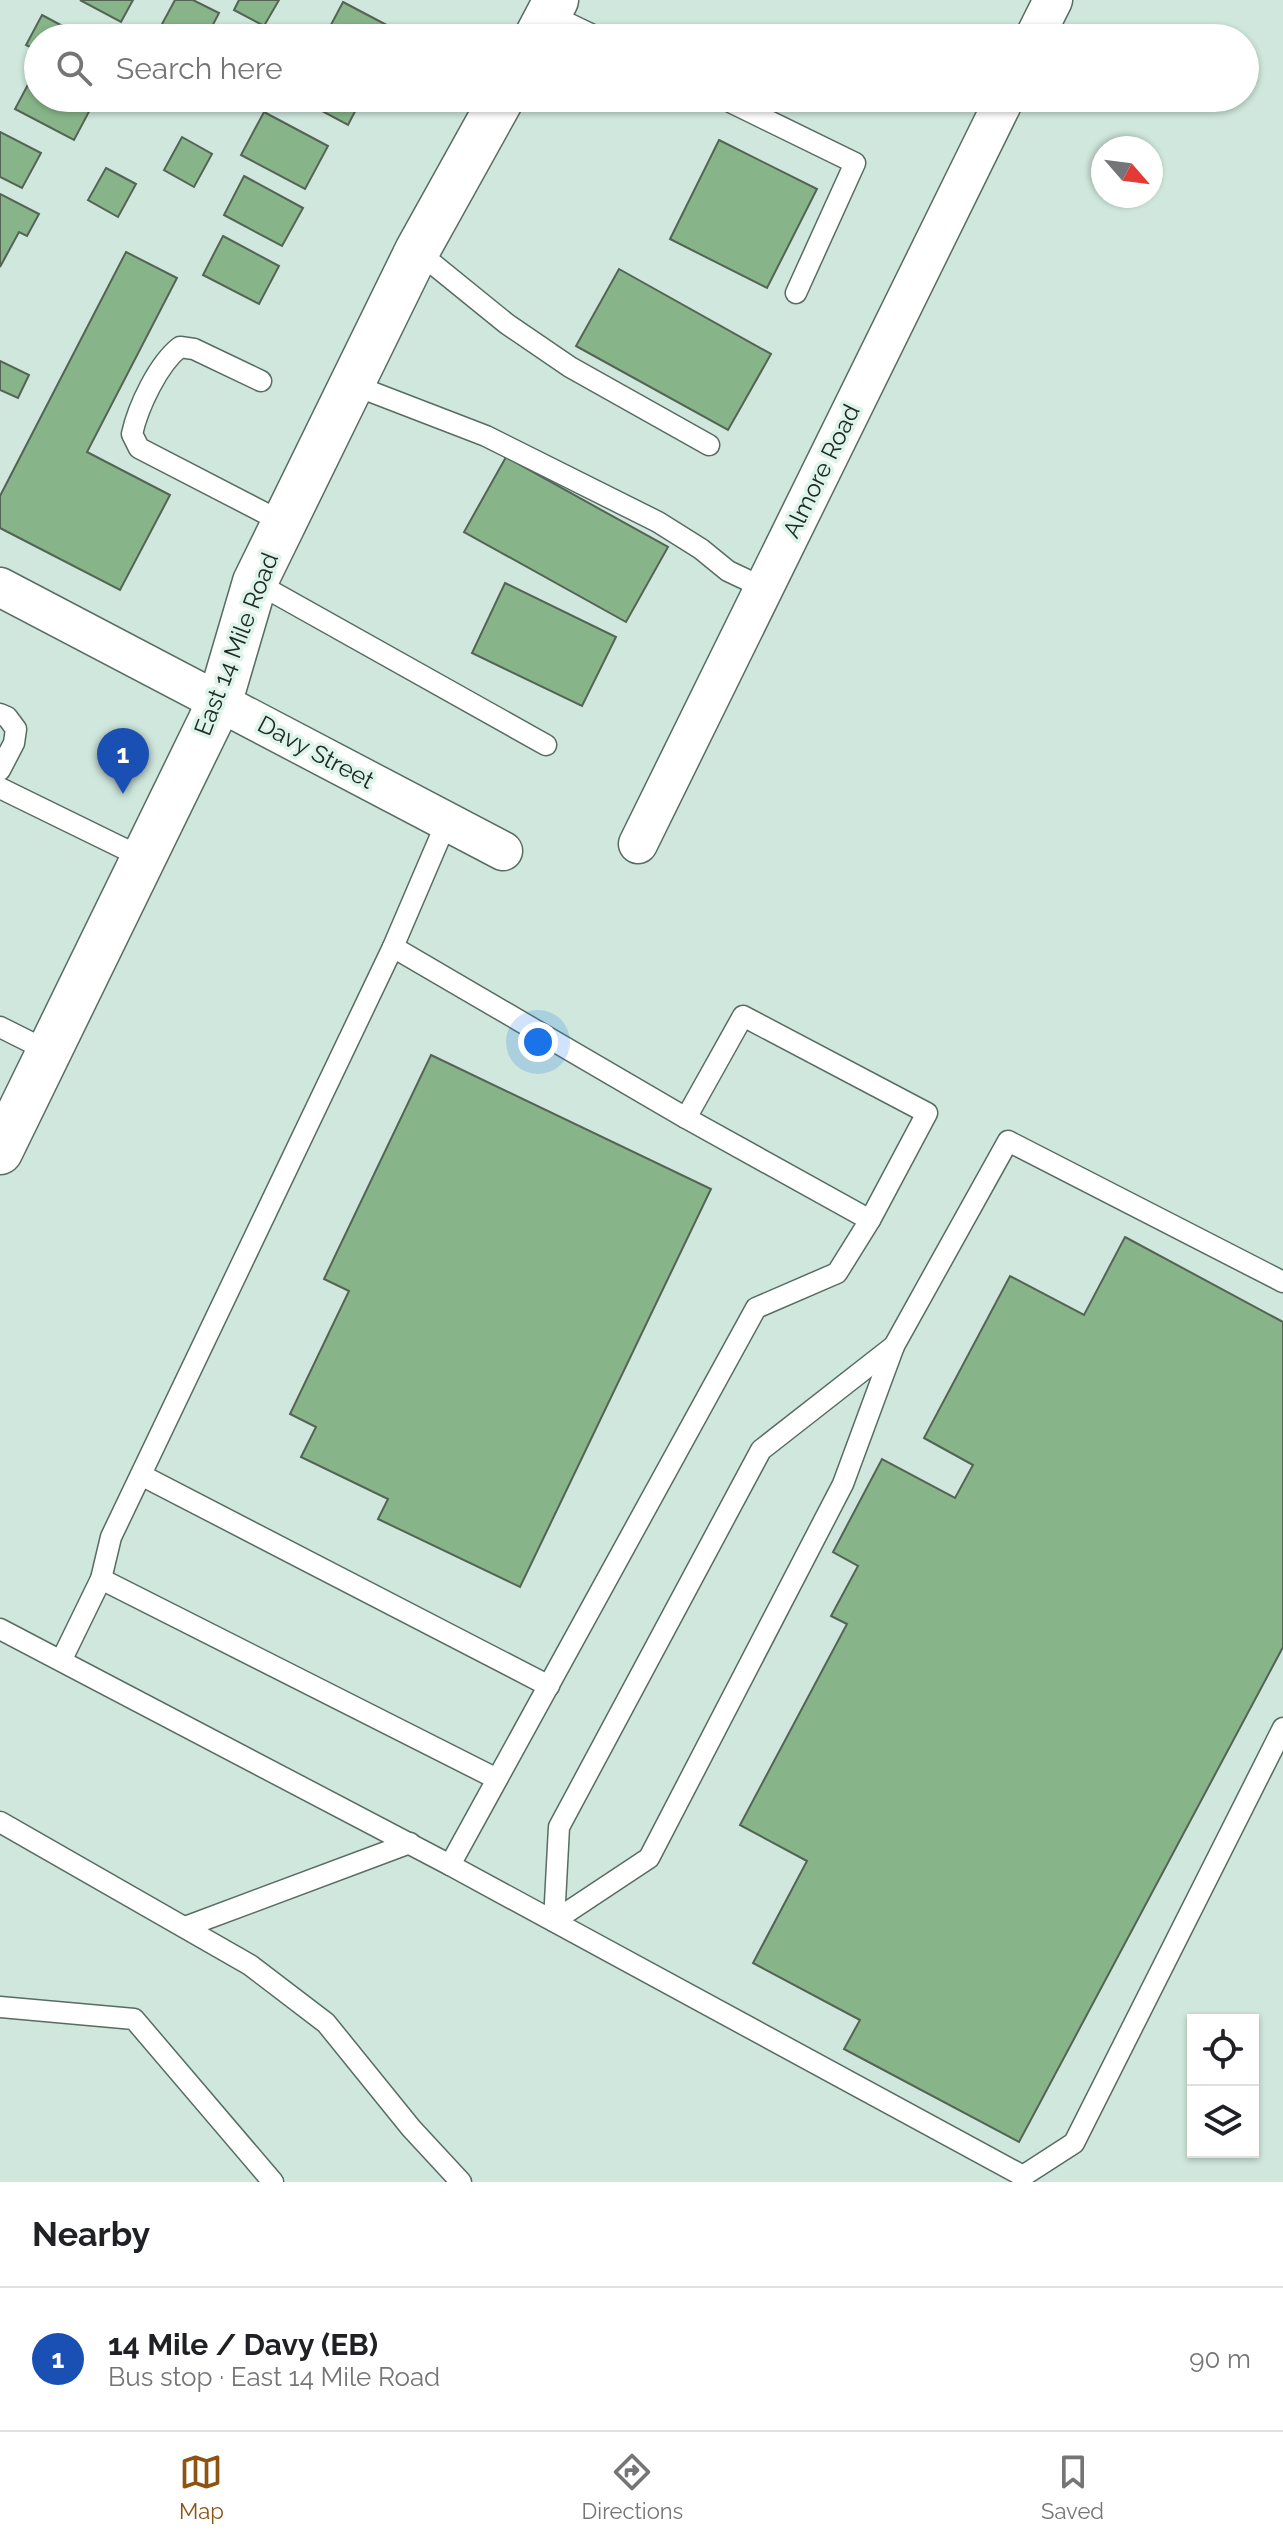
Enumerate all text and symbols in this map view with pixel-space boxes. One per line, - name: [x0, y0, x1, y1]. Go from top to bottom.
- search box: [24, 24, 1259, 112]
- icon: search: [52, 46, 96, 90]
- text: Search here: [116, 51, 283, 86]
- north arrow: [1091, 136, 1163, 208]
- street label: Almore Road: [776, 400, 866, 542]
- street label: East 14 Mile Road: [188, 548, 284, 740]
- street label: Davy Street: [253, 709, 379, 795]
- pin: 1: [97, 728, 149, 794]
- your location: [518, 1022, 558, 1062]
- map controls: [1187, 2014, 1259, 2158]
- button: locate: [1187, 2014, 1259, 2086]
- button: layers: [1187, 2086, 1259, 2158]
- text: Nearby: [32, 2214, 150, 2254]
- text: 14 Mile / Davy (EB): [108, 2327, 378, 2362]
- text: 1: [52, 2344, 64, 2374]
- text: 90 m: [1189, 2344, 1251, 2374]
- text: Bus stop · East 14 Mile Road: [108, 2362, 440, 2392]
- tab: Map: [179, 2450, 224, 2524]
- tab: Directions: [582, 2450, 683, 2524]
- tab: Saved: [1041, 2450, 1104, 2524]

